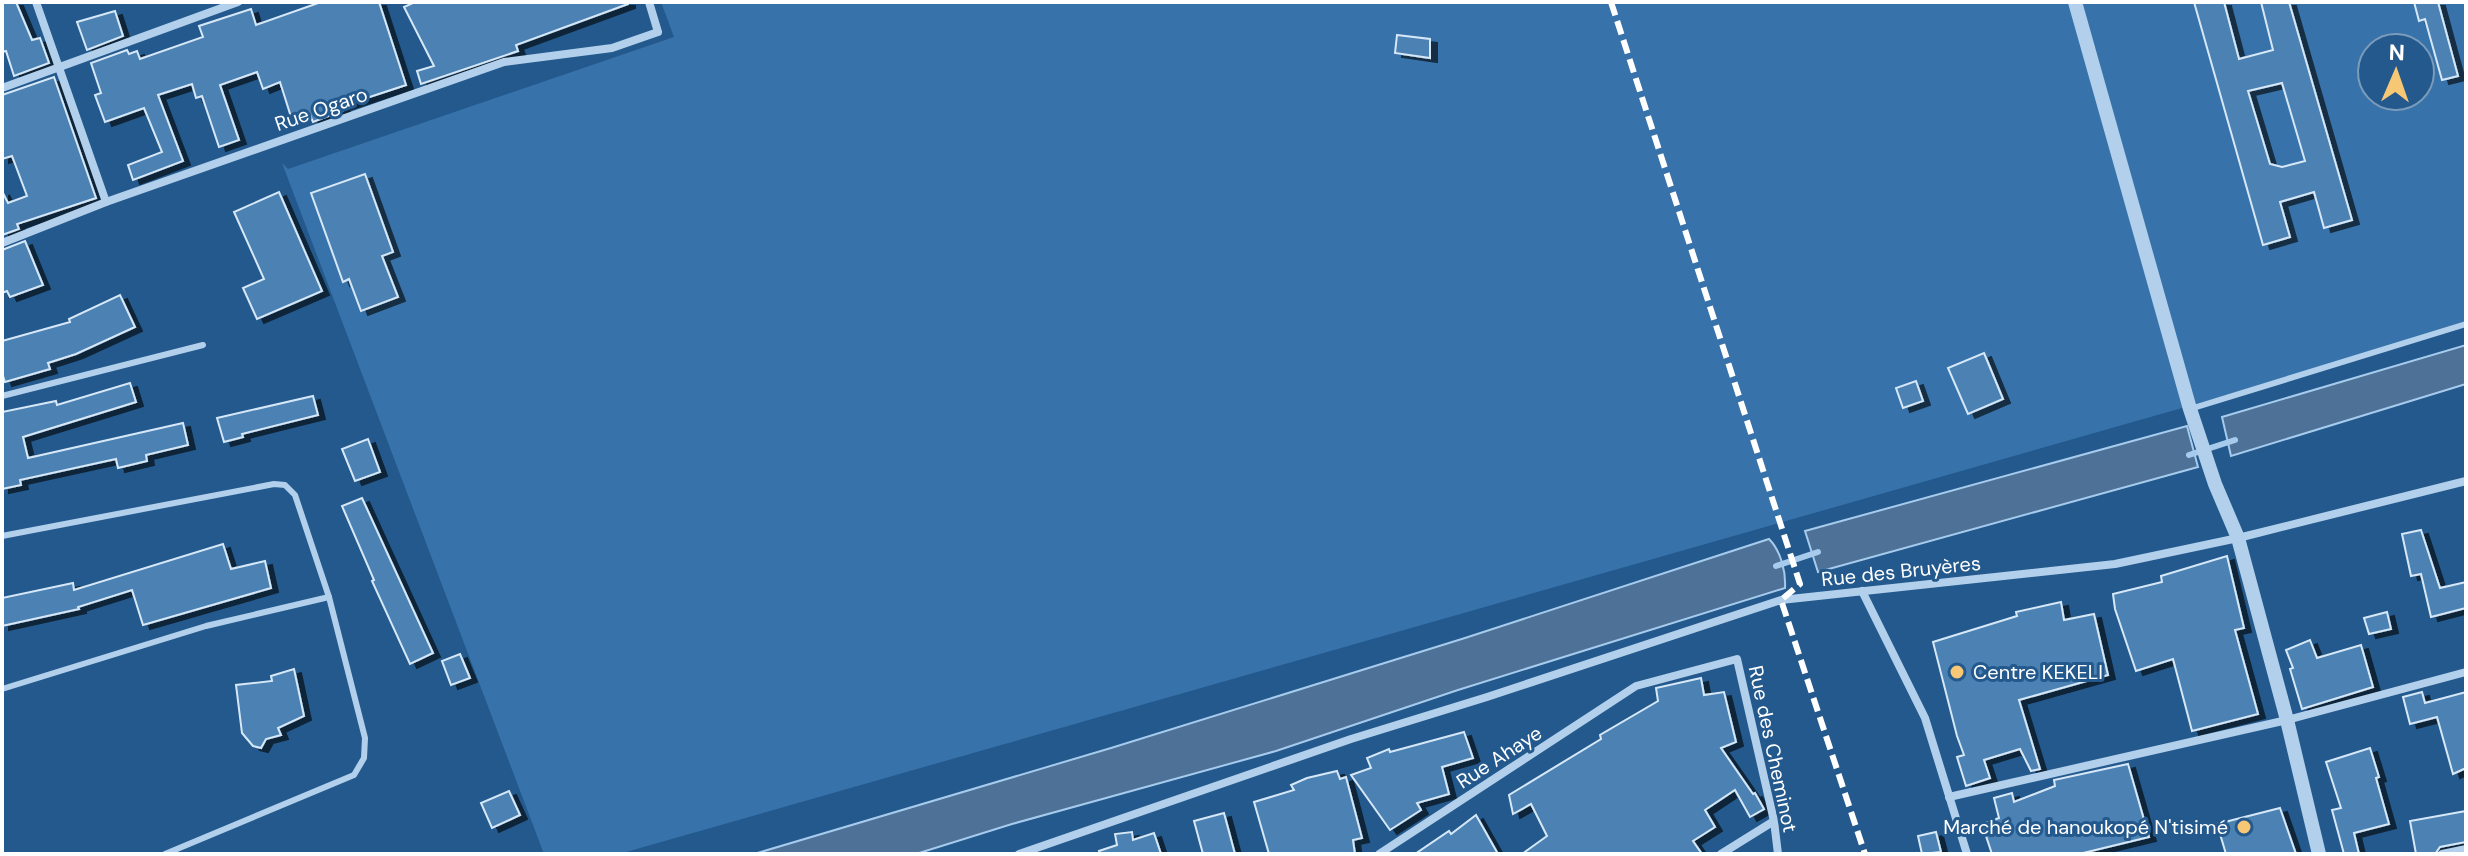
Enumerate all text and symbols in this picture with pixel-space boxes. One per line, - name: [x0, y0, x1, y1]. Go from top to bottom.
- north arrow: [2356, 32, 2436, 112]
- text: N: [2388, 38, 2405, 67]
- street label: Rue Ogaro: [271, 81, 371, 137]
- street label: Rue des Bruyères: [1820, 550, 1982, 592]
- place label: Centre KEKELI: [1973, 659, 2103, 685]
- street label: Rue des Cheminot: [1743, 663, 1803, 835]
- marker: Centre KEKELI: [1948, 663, 1966, 681]
- street label: Rue Ahaye: [1451, 720, 1547, 794]
- place label: Marché de hanoukopé N'tisimé: [1943, 814, 2228, 840]
- marker: Marché de hanoukopé N'tisimé: [2235, 818, 2253, 836]

